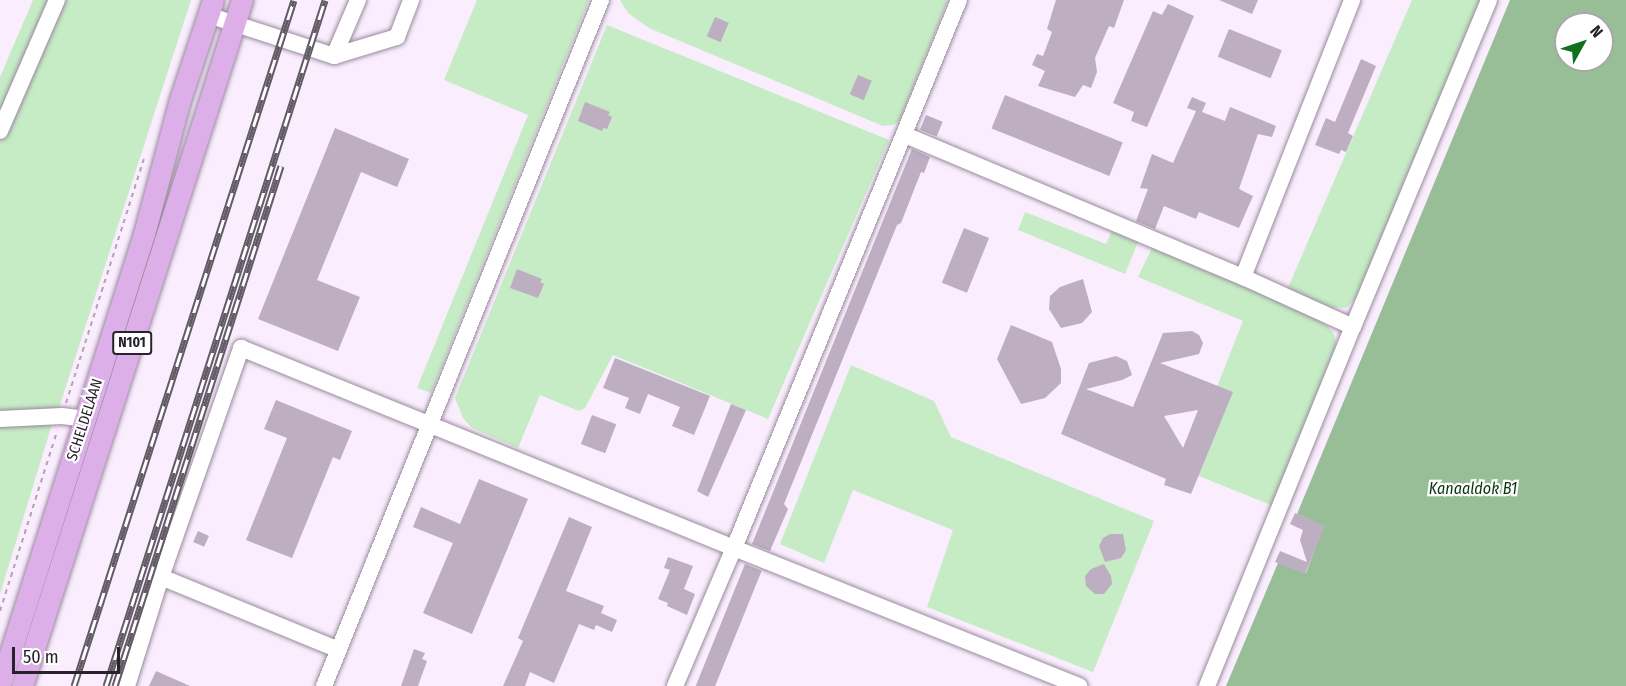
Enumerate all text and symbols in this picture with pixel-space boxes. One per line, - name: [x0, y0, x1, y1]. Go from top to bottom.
- north arrow: [1554, 12, 1614, 72]
- text: N: [1586, 22, 1607, 41]
- road number: N101: [111, 332, 153, 354]
- street label: SCHELDELAAN: [63, 377, 107, 463]
- water label: Kanaaldok B1: [1429, 479, 1517, 499]
- scale bar: [15, 635, 123, 673]
- text: 50 m: [23, 646, 59, 668]

